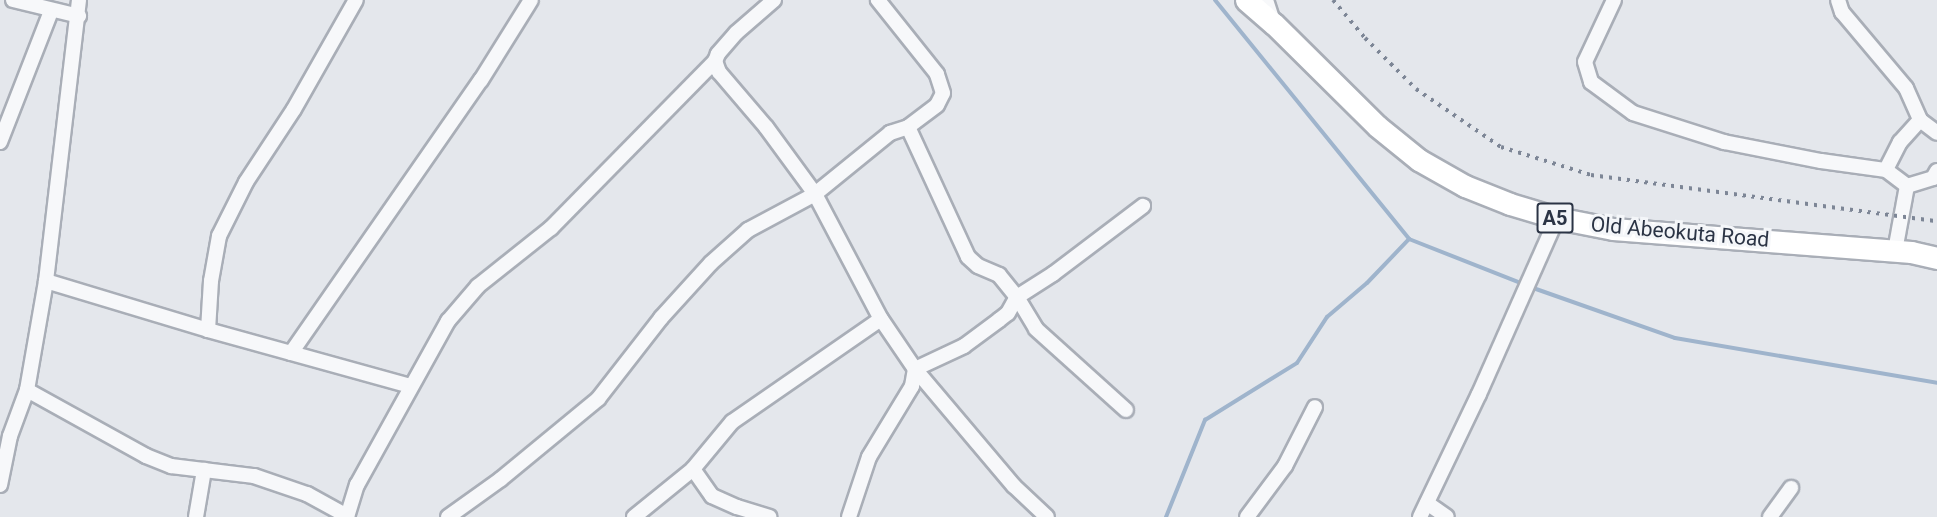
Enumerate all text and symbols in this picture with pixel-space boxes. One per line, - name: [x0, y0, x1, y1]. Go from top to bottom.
- road number: A5: [1536, 201, 1574, 235]
- street label: Old Abeokuta Road: [1590, 212, 1770, 252]

